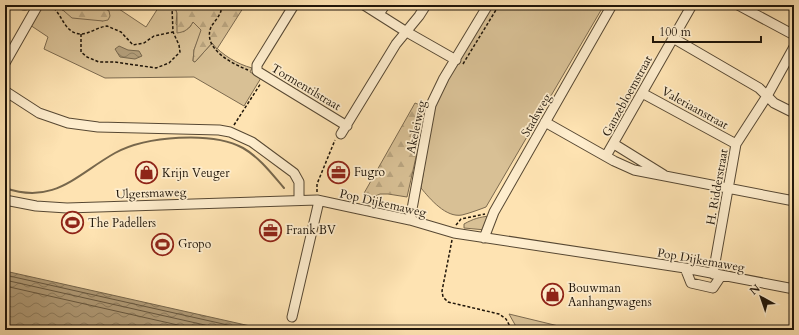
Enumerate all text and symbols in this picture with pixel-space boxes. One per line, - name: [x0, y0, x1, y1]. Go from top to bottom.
- scale bar: [653, 18, 761, 44]
- text: 100 m: [659, 24, 692, 40]
- street label: Ganzebloemstraat: [598, 52, 656, 139]
- street label: Tormentilstraat: [268, 60, 344, 114]
- street label: Valeriaanstraat: [659, 83, 731, 133]
- street label: Stadsweg: [517, 90, 555, 139]
- street label: Akeleiweg: [403, 99, 430, 155]
- street label: H. Ridderstraat: [702, 148, 732, 226]
- office icon: Fugro: [325, 159, 351, 185]
- shop icon: Krijn Veuger: [133, 160, 159, 186]
- place label: Fugro: [354, 164, 386, 180]
- place label: Krijn Veuger: [162, 165, 230, 181]
- street label: Ulgersmaweg: [115, 184, 187, 202]
- street label: Pop Dijkemaweg: [338, 185, 428, 221]
- sports icon: The Padellers: [60, 210, 86, 236]
- place label: The Padellers: [88, 215, 156, 231]
- office icon: Frank BV: [257, 217, 283, 243]
- place label: Frank BV: [286, 222, 336, 238]
- sports icon: Gropo: [150, 231, 176, 257]
- place label: Gropo: [178, 236, 212, 252]
- street label: Pop Dijkemaweg: [656, 244, 746, 276]
- north arrow: [741, 277, 781, 317]
- place label: Bouwman Aanhangwagens: [568, 280, 652, 310]
- text: N: [746, 281, 764, 299]
- shop icon: Bouwman Aanhangwagens: [540, 282, 566, 308]

